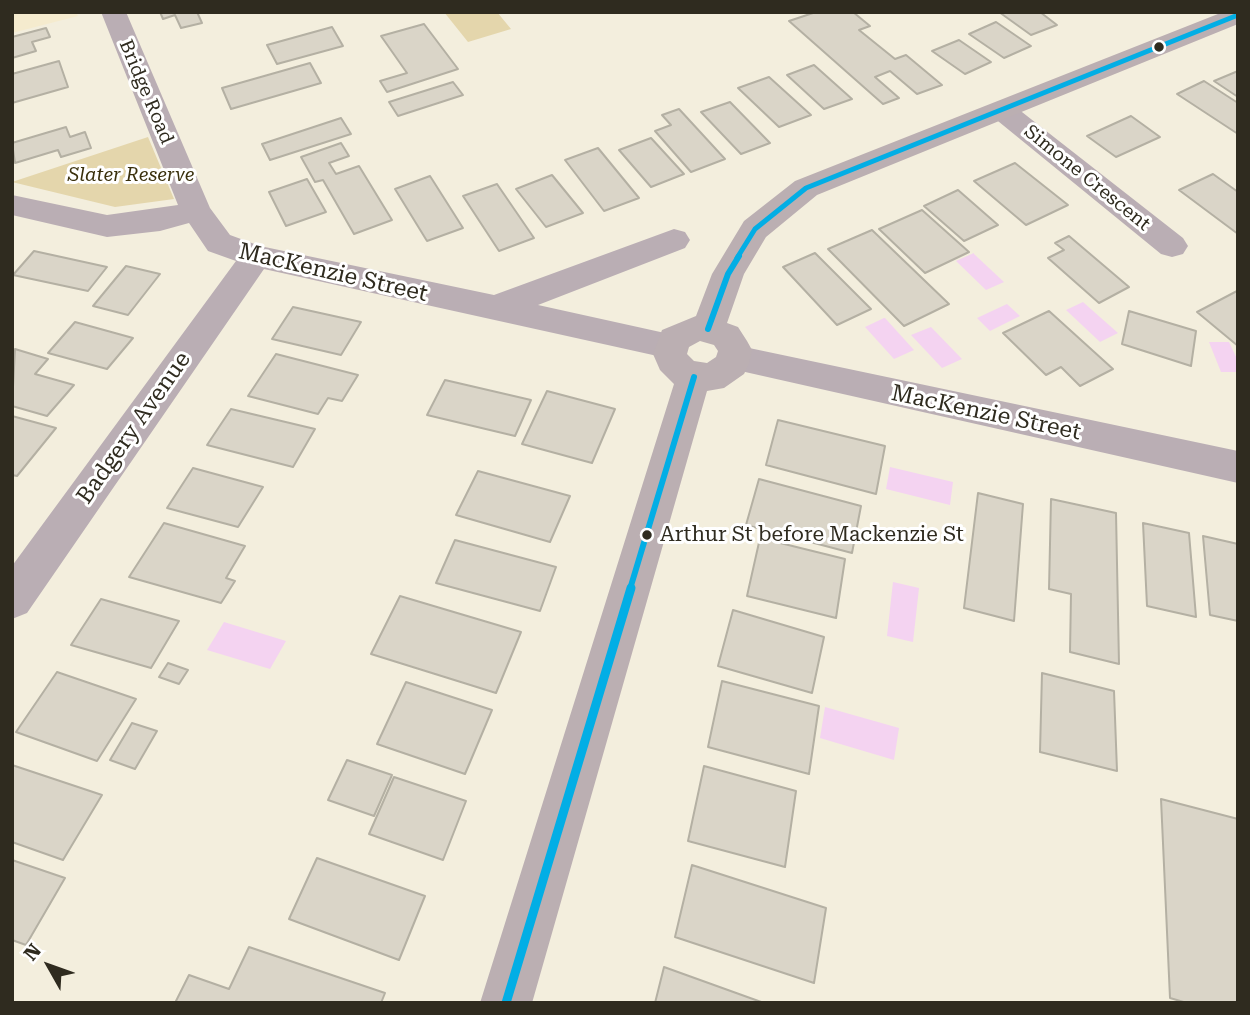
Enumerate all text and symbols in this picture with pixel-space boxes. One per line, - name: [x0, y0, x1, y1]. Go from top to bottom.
- street label: Bridge Road: [114, 36, 178, 148]
- unlabelled marker: [1152, 40, 1166, 54]
- street label: Simone Crescent: [1019, 120, 1155, 236]
- park label: Slater Reserve: [68, 164, 194, 186]
- street label: MacKenzie Street: [236, 238, 430, 308]
- street label: Badgery Avenue: [71, 347, 197, 509]
- street label: MacKenzie Street: [889, 379, 1083, 447]
- place label: Arthur St before Mackenzie St: [660, 522, 964, 548]
- marker: Arthur St before Mackenzie St: [640, 528, 654, 542]
- north arrow: [14, 931, 84, 1001]
- text: N: [19, 939, 46, 965]

